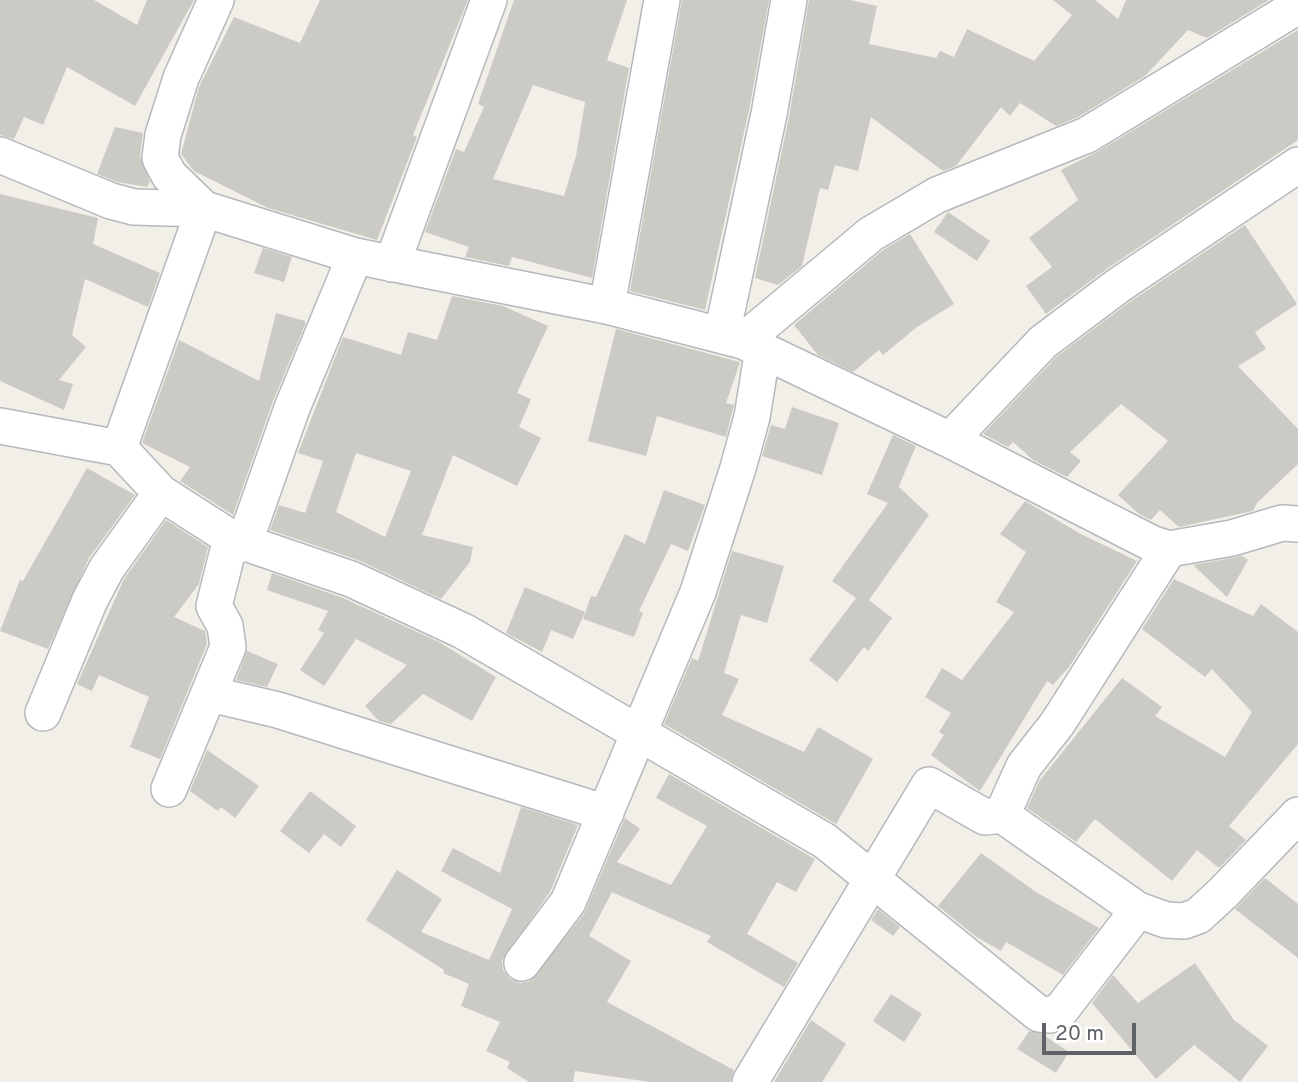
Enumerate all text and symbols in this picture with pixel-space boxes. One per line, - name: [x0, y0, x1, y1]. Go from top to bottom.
- scale bar: [1046, 1009, 1140, 1052]
- text: 20 m: [1055, 1021, 1104, 1048]

